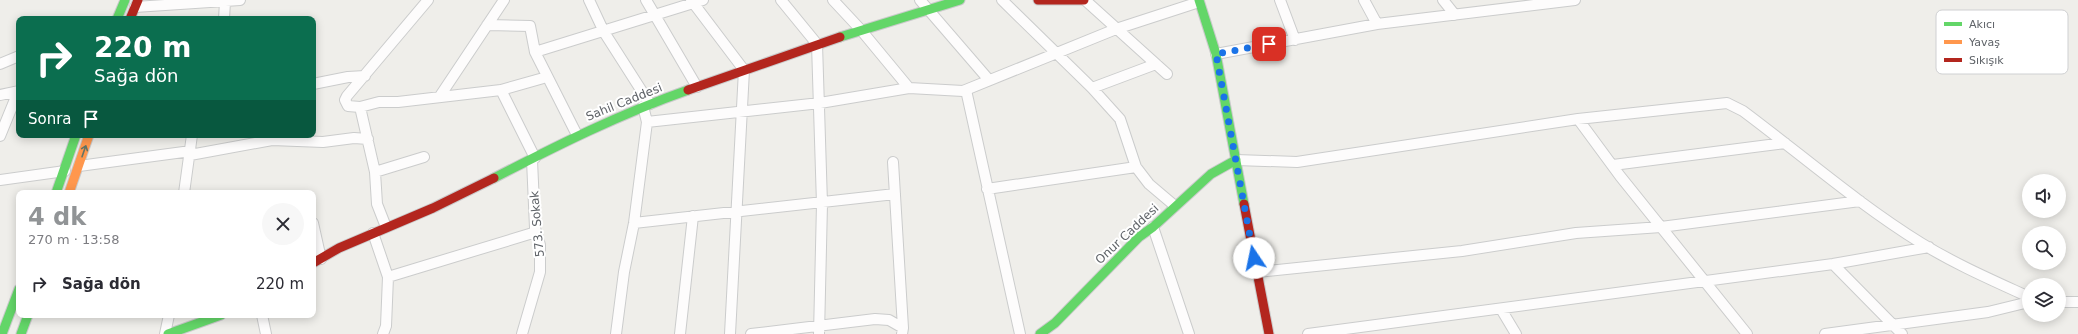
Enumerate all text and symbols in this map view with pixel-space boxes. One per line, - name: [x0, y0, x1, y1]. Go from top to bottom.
- legend: [1936, 10, 2068, 74]
- text: Akıcı: [1969, 18, 1995, 31]
- pin: [1252, 27, 1286, 61]
- text: 220 m: [94, 31, 191, 64]
- icon: right: [28, 32, 80, 84]
- icon: arrive: [1258, 33, 1280, 55]
- text: Yavaş: [1968, 36, 2000, 49]
- text: Sıkışık: [1969, 54, 2004, 67]
- text: Sağa dön: [94, 65, 178, 86]
- street label: Sahil Caddesi: [584, 80, 664, 124]
- icon: arrive: [80, 108, 102, 130]
- text: Sonra: [28, 110, 72, 128]
- one-way arrow: [81, 144, 88, 157]
- map controls: [2022, 174, 2066, 322]
- button: sound: [2022, 174, 2066, 218]
- street label: 573. Sokak: [527, 190, 547, 258]
- street label: Onur Caddesi: [1092, 201, 1162, 267]
- text: 4 dk: [28, 203, 86, 231]
- button: close: [262, 203, 304, 245]
- button: search: [2022, 226, 2066, 270]
- text: 270 m · 13:58: [28, 232, 119, 247]
- position arrow: [1233, 237, 1275, 279]
- icon: right: [28, 273, 50, 295]
- text: Sağa dön: [62, 275, 141, 293]
- text: 220 m: [256, 275, 304, 293]
- button: layers: [2022, 278, 2066, 322]

